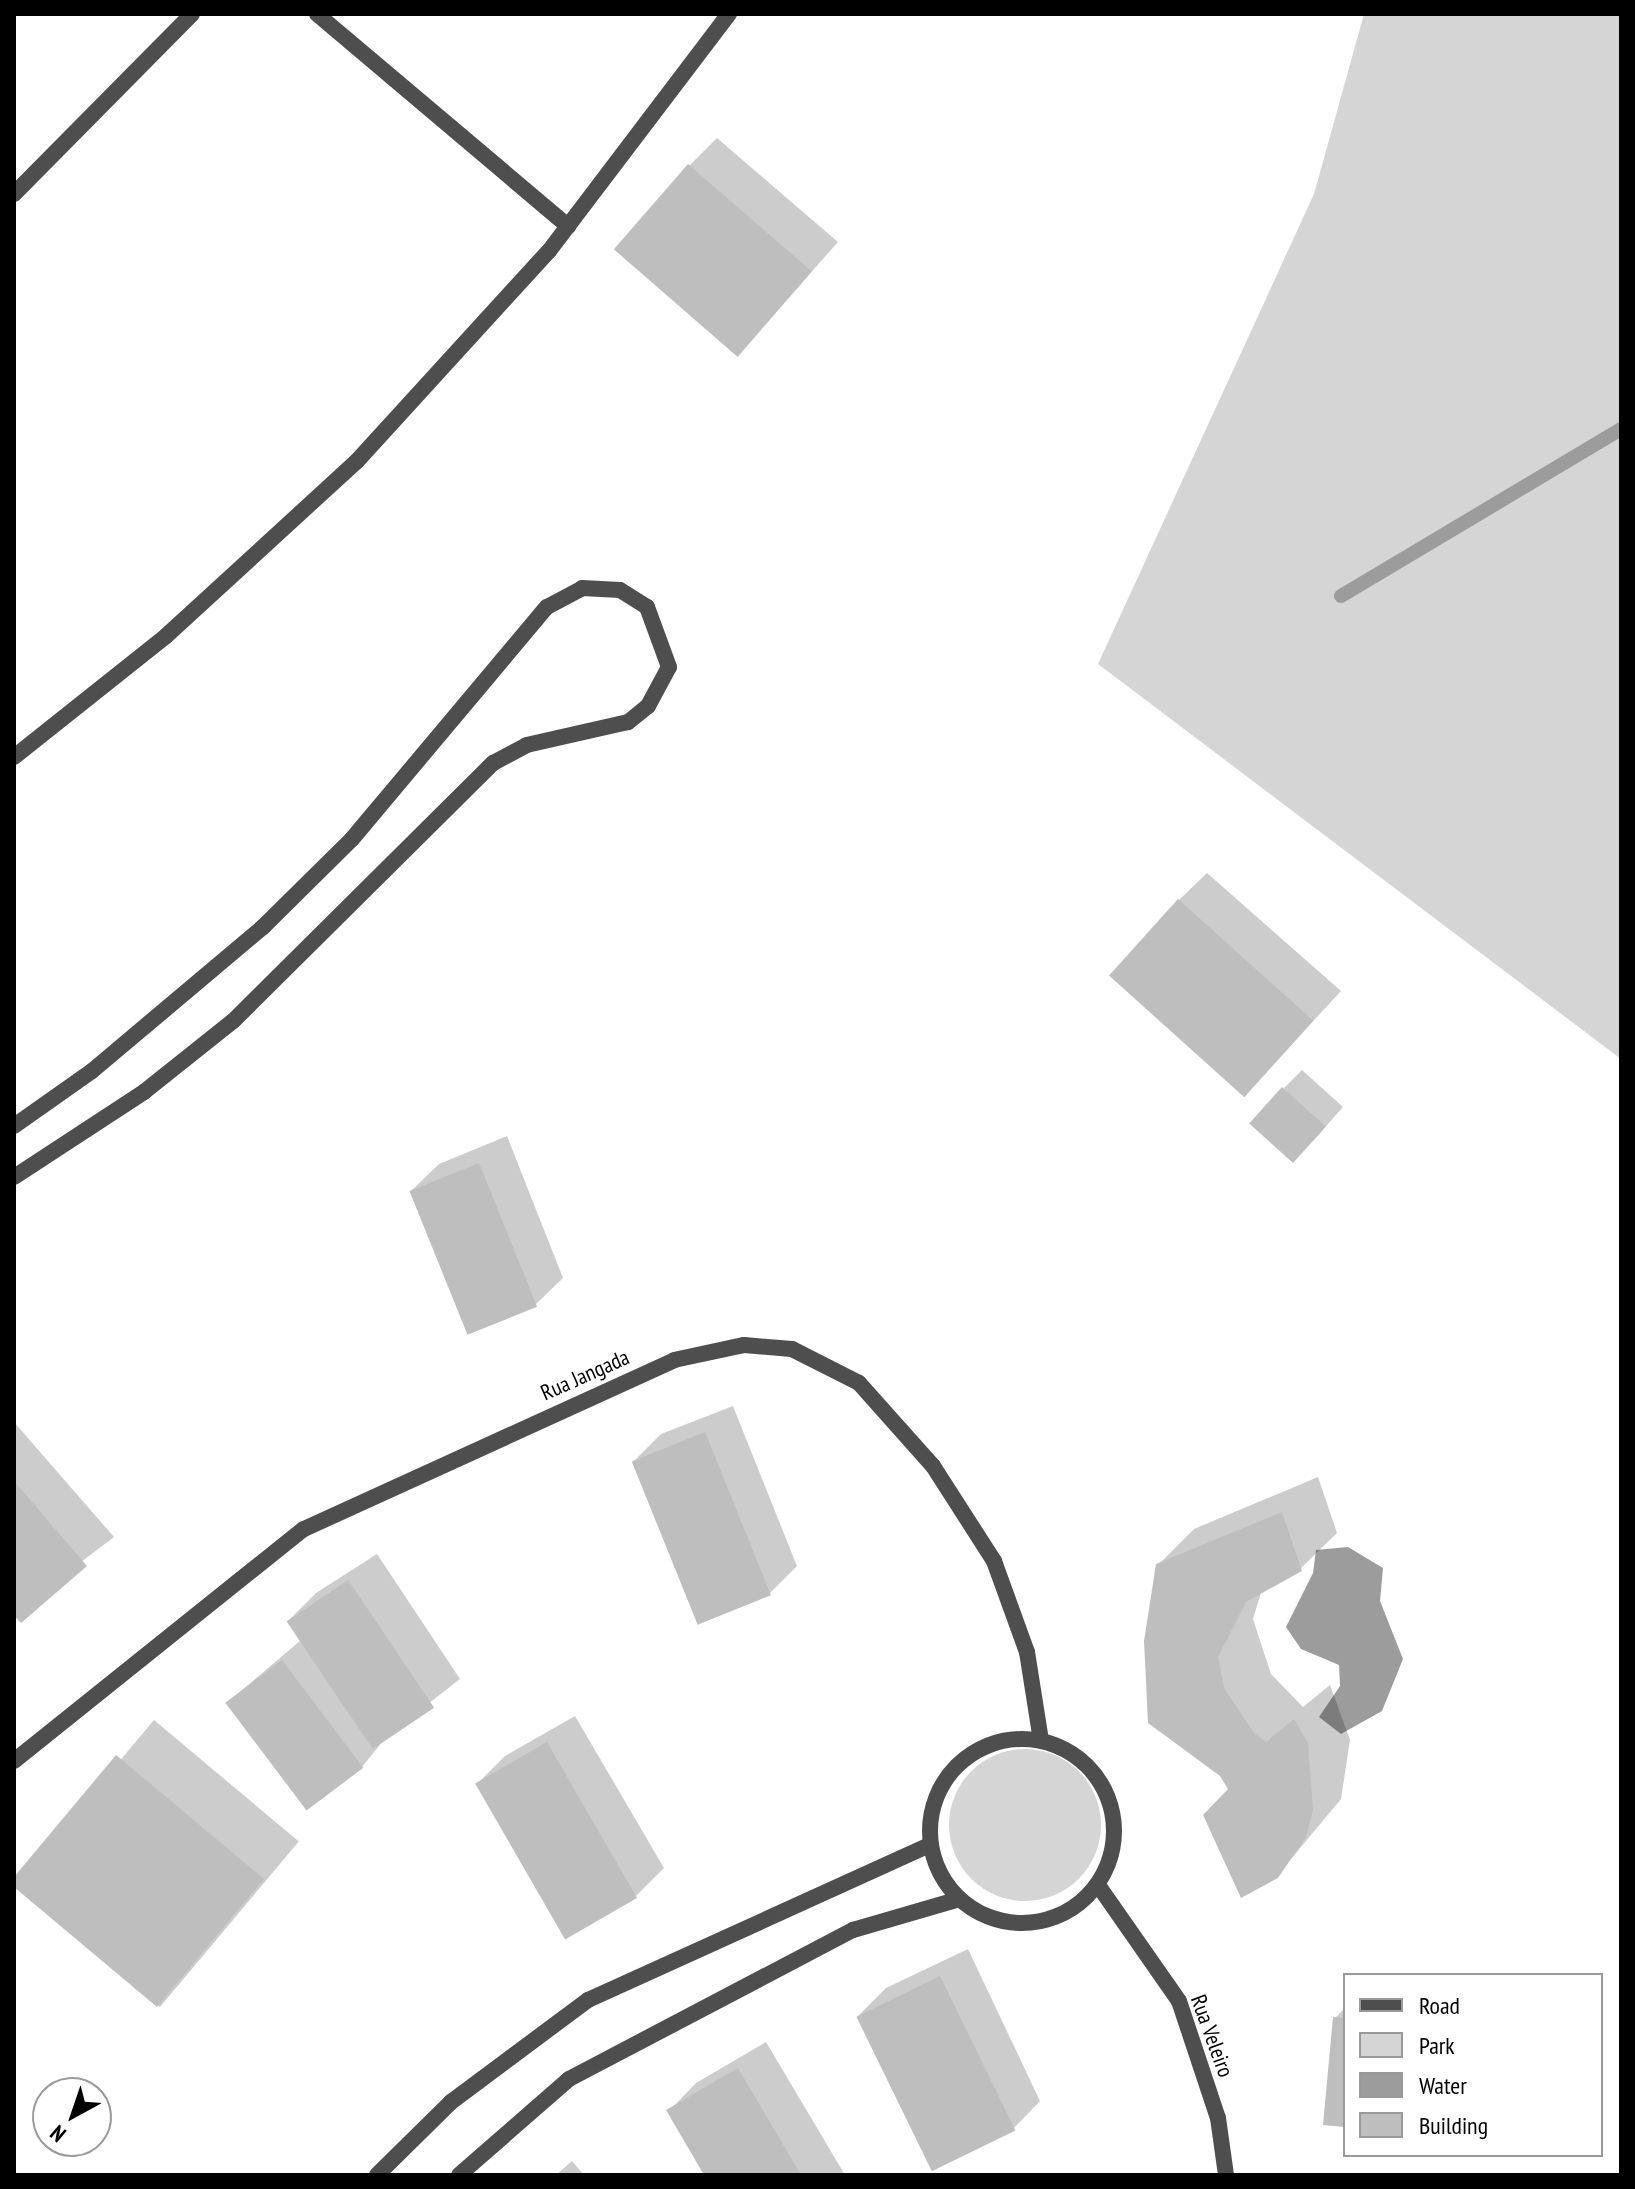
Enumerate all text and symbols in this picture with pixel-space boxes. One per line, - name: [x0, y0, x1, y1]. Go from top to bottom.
- street label: Rua Jangada: [537, 1344, 633, 1406]
- legend: [1343, 1973, 1603, 2157]
- text: Road: [1419, 1990, 1460, 2021]
- street label: Rua Veleiro: [1185, 1991, 1239, 2081]
- text: Park: [1419, 2030, 1455, 2061]
- text: Water: [1419, 2070, 1467, 2101]
- north arrow: [32, 2077, 112, 2157]
- text: Building: [1419, 2110, 1488, 2141]
- text: N: [44, 2119, 71, 2148]

